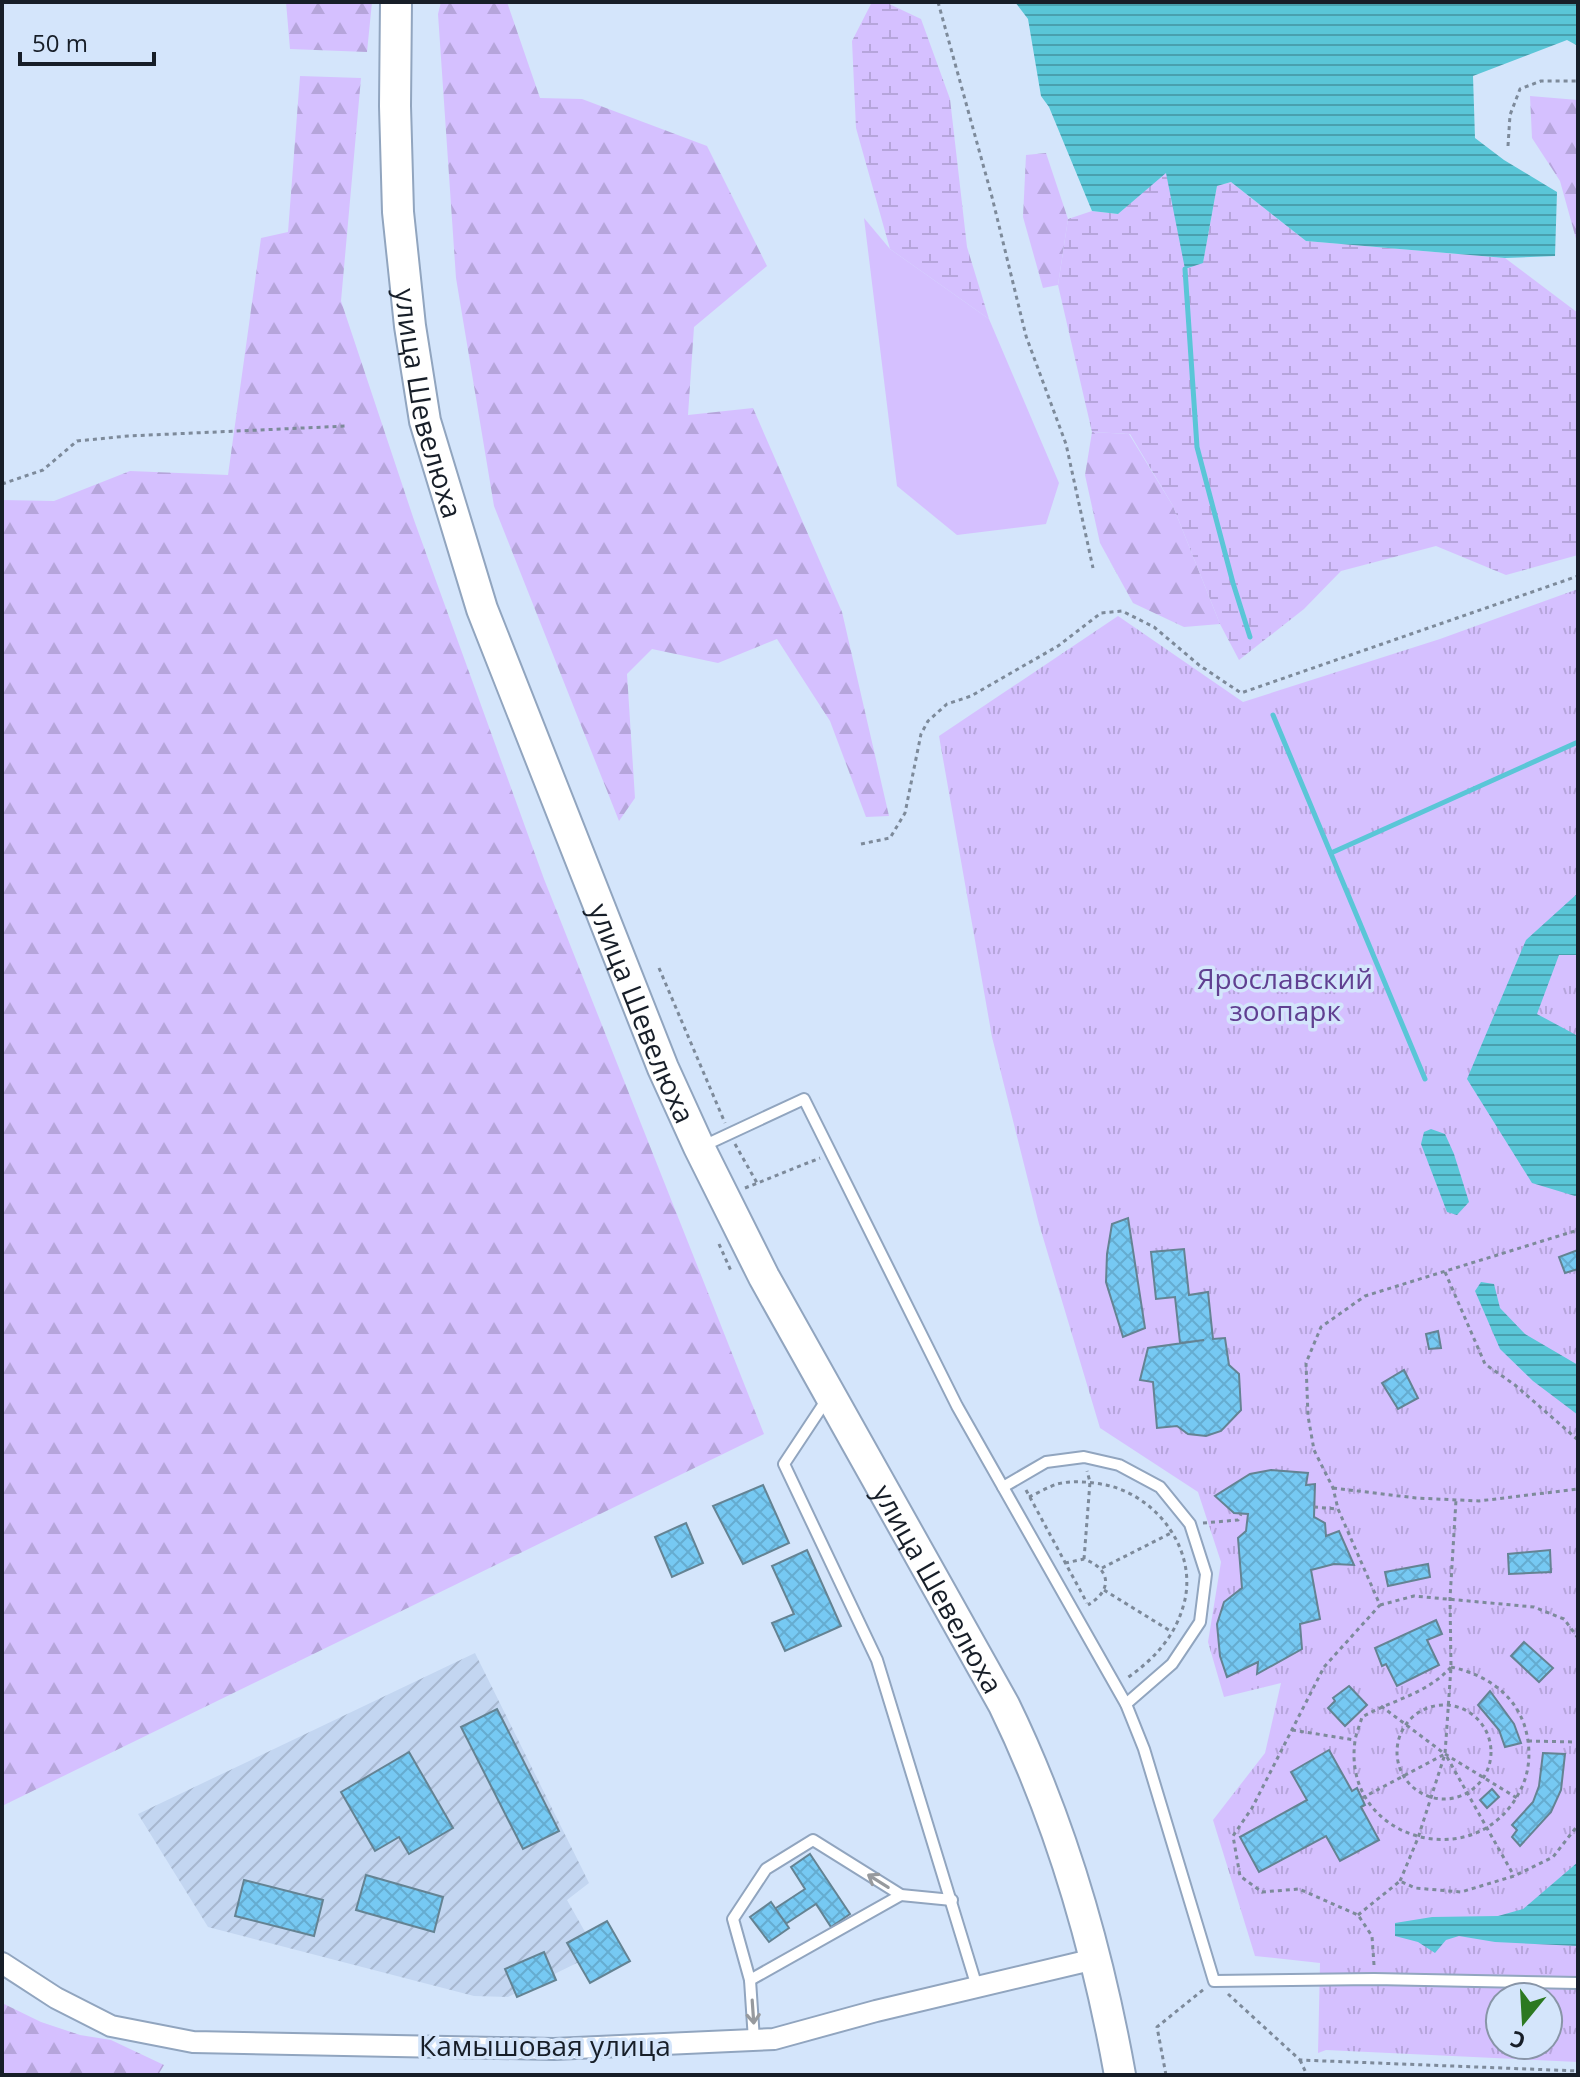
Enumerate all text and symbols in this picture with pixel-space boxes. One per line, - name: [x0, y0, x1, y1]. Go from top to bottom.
- scale bar: [20, 16, 154, 66]
- text: 50 m: [32, 26, 88, 59]
- street label: улица Шевелюха: [387, 286, 472, 522]
- street label: улица Шевелюха: [581, 898, 704, 1129]
- park label: Ярославский зоопарк: [1197, 959, 1373, 1029]
- street label: улица Шевелюха: [865, 1477, 1013, 1700]
- one-way arrow: [868, 1872, 890, 1889]
- north arrow: [1484, 1981, 1564, 2061]
- one-way arrow: [746, 1998, 761, 2025]
- text: С: [1506, 2025, 1529, 2057]
- street label: Камышовая улица: [419, 2026, 671, 2064]

